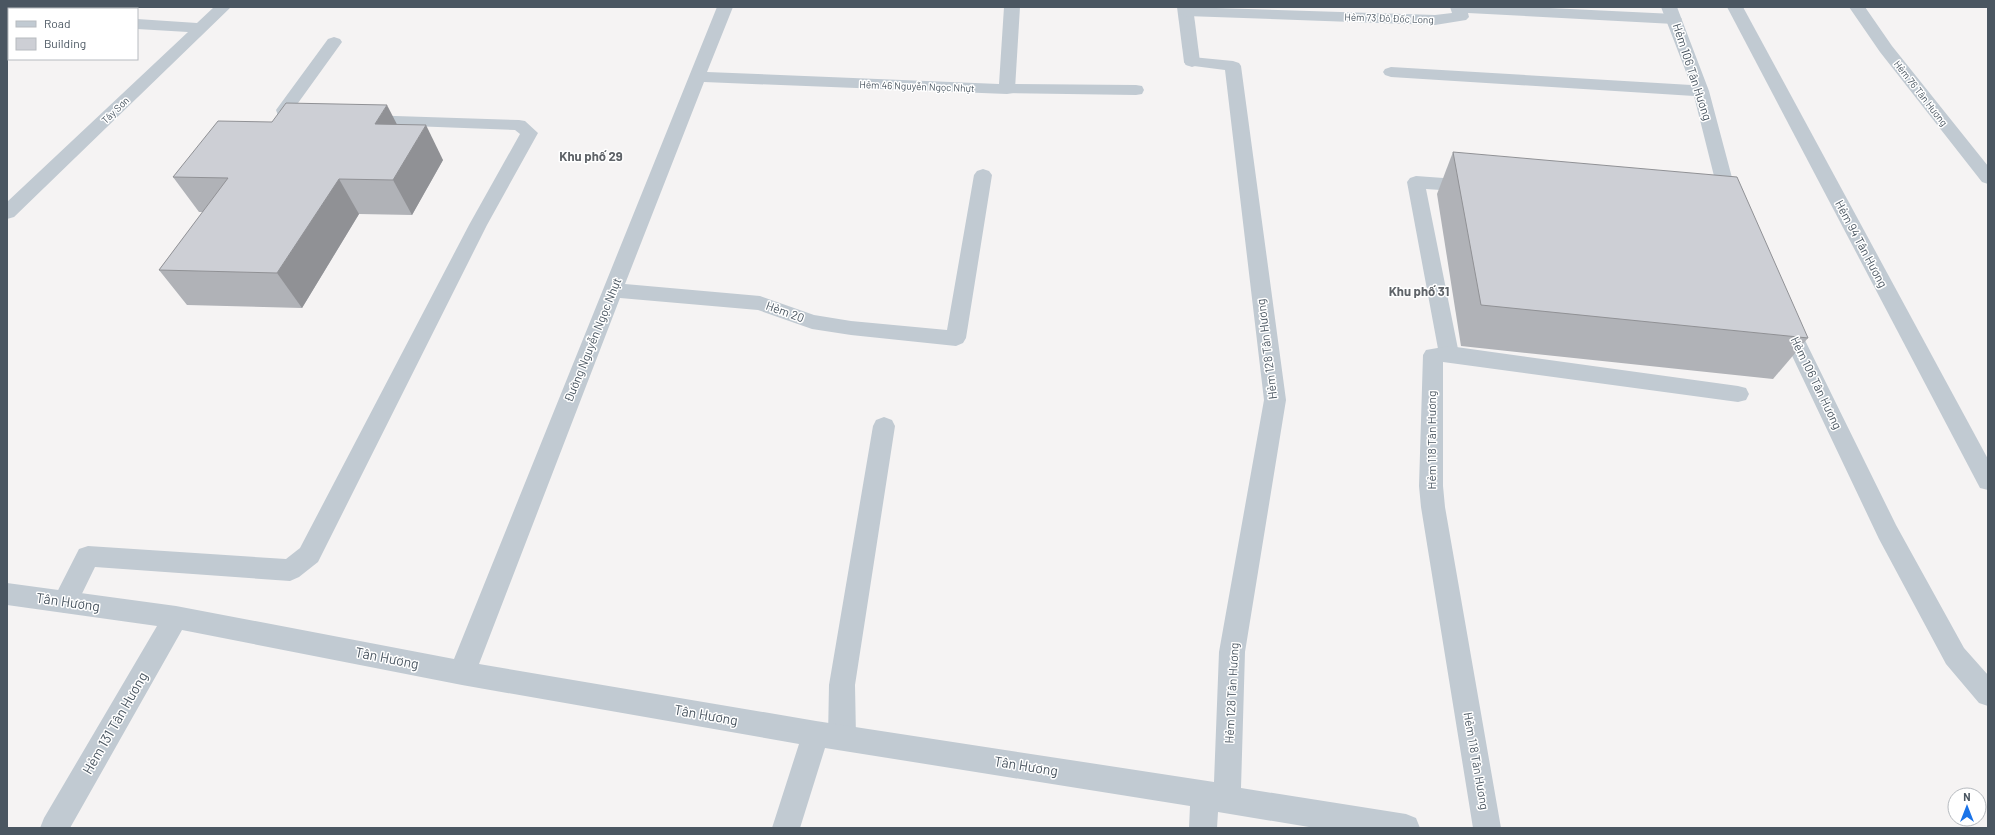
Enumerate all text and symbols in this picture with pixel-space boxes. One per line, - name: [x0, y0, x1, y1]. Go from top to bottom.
- legend: [8, 8, 138, 60]
- street label: Hẻm 73 Đô Đốc Long: [1344, 10, 1434, 26]
- text: Road: [44, 16, 71, 30]
- street label: Hẻm 106 Tân Hương: [1671, 21, 1715, 122]
- text: Building: [44, 36, 86, 50]
- street label: Hẻm 76 Tân Hương: [1892, 58, 1950, 128]
- street label: Hẻm 46 Nguyễn Ngọc Nhựt: [859, 78, 975, 94]
- street label: Tây Sơn: [99, 94, 131, 126]
- district label: Khu phố 29: [559, 148, 623, 164]
- street label: Hẻm 94 Tân Hương: [1833, 197, 1891, 290]
- street label: Đường Nguyễn Ngọc Nhựt: [561, 275, 623, 404]
- district label: Khu phố 31: [1389, 283, 1449, 299]
- street label: Hẻm 20: [764, 298, 806, 324]
- street label: Hẻm 128 Tân Hương: [1253, 298, 1279, 400]
- street label: Hẻm 106 Tân Hương: [1788, 334, 1845, 431]
- street label: Hẻm 118 Tân Hương: [1424, 391, 1438, 489]
- street label: Tân Hương: [35, 589, 101, 614]
- street label: Hẻm 128 Tân Hương: [1221, 642, 1241, 744]
- street label: Tân Hương: [354, 643, 420, 672]
- street label: Hẻm 131 Tân Hương: [78, 669, 151, 777]
- street label: Tân Hương: [673, 701, 739, 728]
- street label: Hẻm 118 Tân Hương: [1462, 711, 1492, 811]
- street label: Tân Hương: [993, 752, 1059, 779]
- north arrow: [1947, 787, 1987, 827]
- text: N: [1963, 790, 1971, 803]

